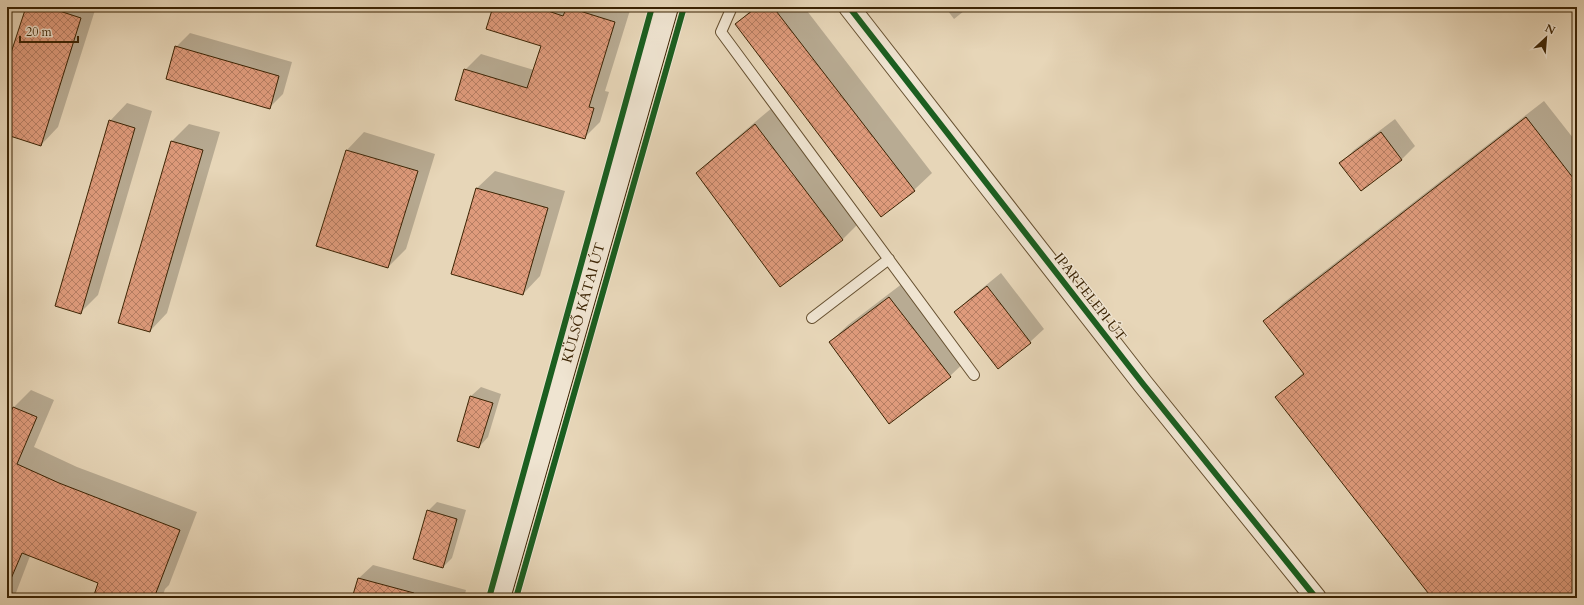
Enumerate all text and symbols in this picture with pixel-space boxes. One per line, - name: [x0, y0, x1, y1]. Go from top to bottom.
- scale bar: [20, 18, 78, 44]
- north arrow: [1526, 18, 1566, 58]
- text: N: [1543, 21, 1558, 38]
- text: 20 m: [26, 24, 53, 40]
- street label: KÜLSŐ KÁTAI ÚT: [557, 240, 609, 365]
- street label: IPARTELEPI ÚT: [1049, 249, 1131, 345]

